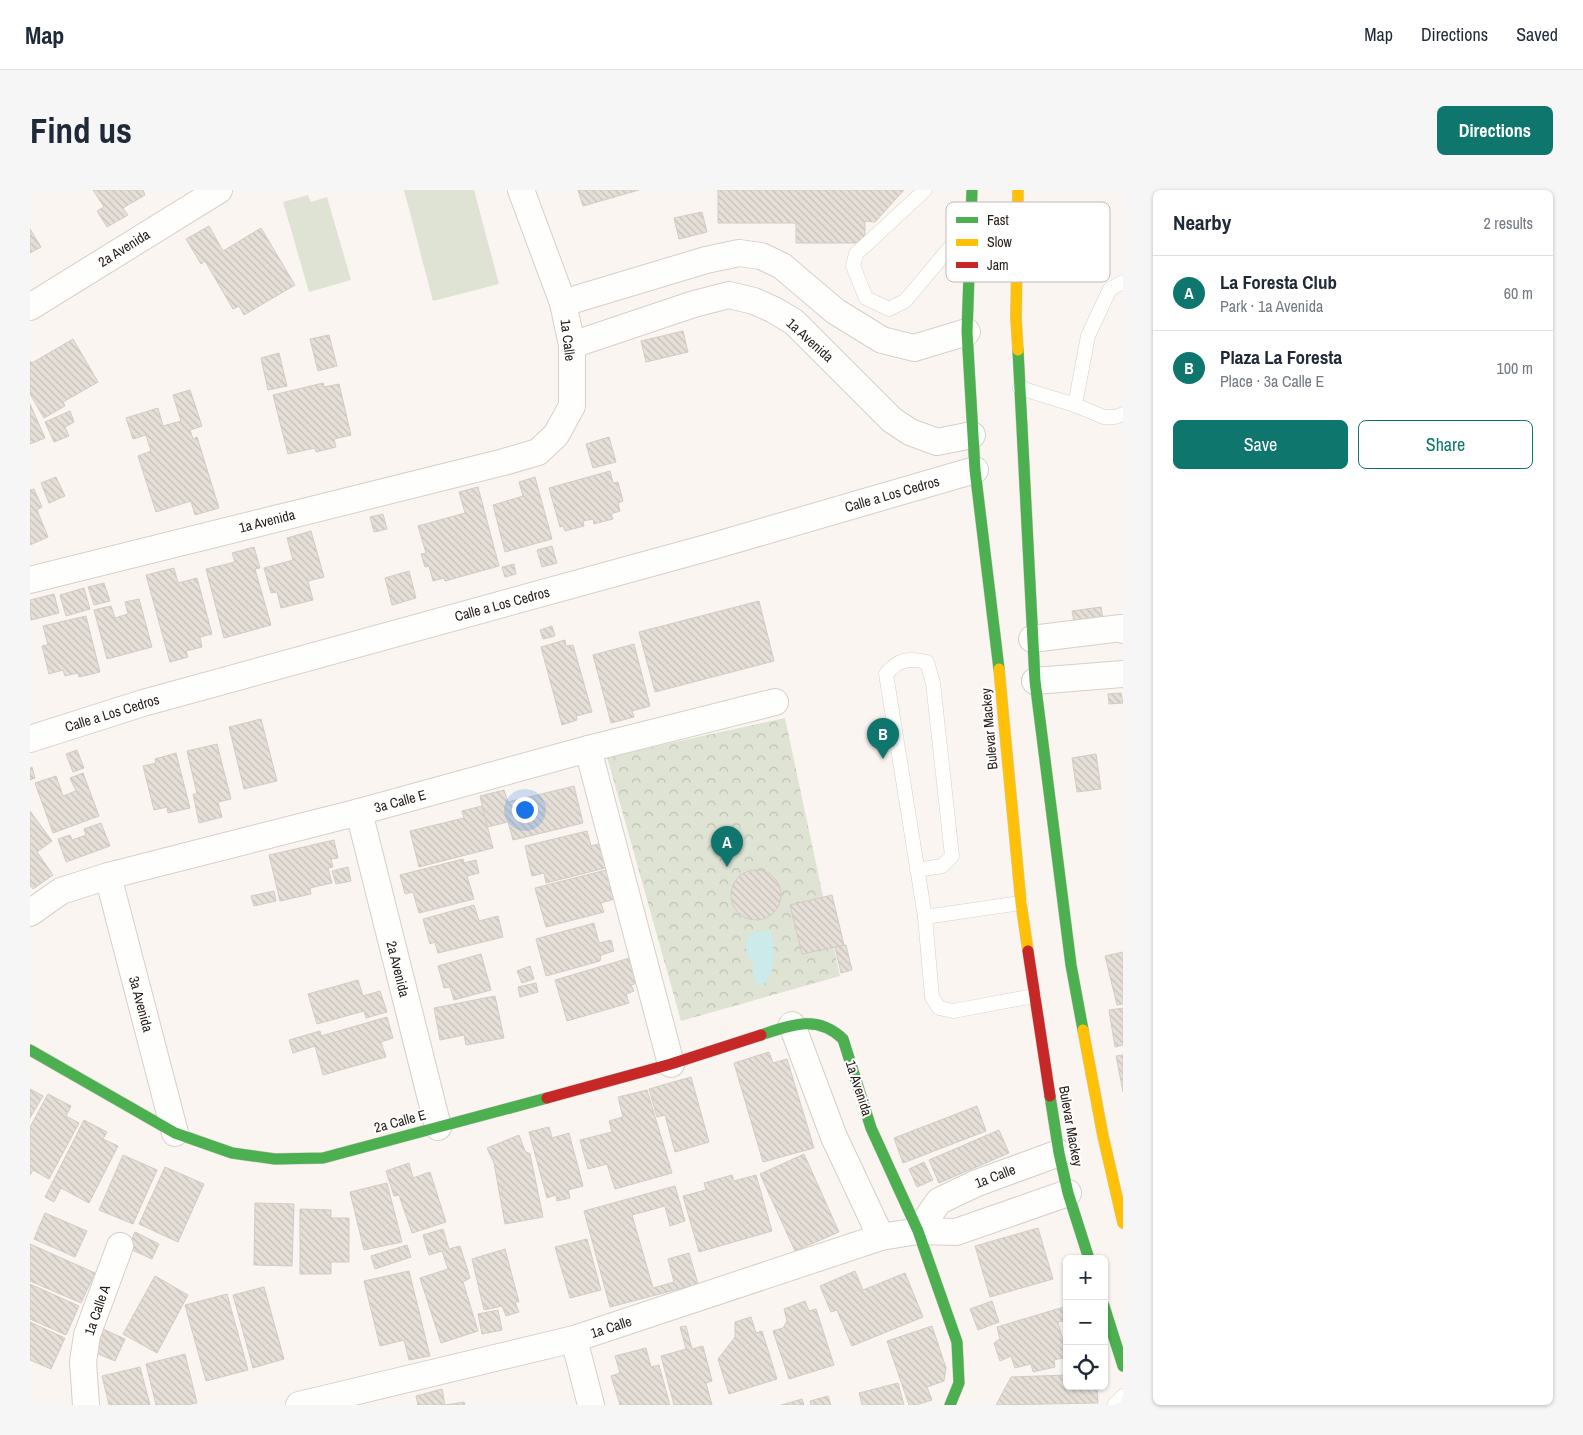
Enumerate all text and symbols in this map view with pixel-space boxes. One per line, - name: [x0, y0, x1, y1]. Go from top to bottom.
- text: Map: [25, 19, 64, 51]
- text: Map: [1364, 22, 1393, 47]
- text: Directions: [1421, 22, 1488, 47]
- text: Saved: [1516, 22, 1558, 47]
- button: Directions: [1437, 106, 1553, 155]
- text: Find us: [30, 107, 132, 154]
- legend: [946, 202, 1110, 282]
- text: Nearby: [1173, 208, 1231, 237]
- text: Fast: [987, 211, 1009, 229]
- text: 2 results: [1483, 212, 1533, 234]
- street label: 2a Avenida: [95, 225, 154, 271]
- text: Slow: [987, 233, 1013, 251]
- text: Jam: [987, 256, 1009, 274]
- text: La Foresta Club: [1220, 269, 1337, 295]
- text: A: [1184, 282, 1194, 304]
- text: 60 m: [1504, 282, 1533, 304]
- text: Park · 1a Avenida: [1220, 295, 1323, 317]
- street label: 1a Avenida: [783, 314, 838, 366]
- street label: 1a Calle: [557, 318, 579, 362]
- text: Plaza La Foresta: [1220, 344, 1342, 370]
- text: B: [1184, 357, 1194, 379]
- text: 100 m: [1497, 357, 1533, 379]
- text: Place · 3a Calle E: [1220, 370, 1324, 392]
- button: Save: [1173, 420, 1348, 469]
- button: Share: [1358, 420, 1533, 469]
- street label: Calle a Los Cedros: [843, 472, 942, 516]
- street label: 1a Avenida: [237, 505, 298, 537]
- street label: Calle a Los Cedros: [453, 583, 552, 625]
- street label: Bulevar Mackey: [976, 687, 1002, 770]
- street label: Calle a Los Cedros: [63, 690, 162, 736]
- pin: B: [867, 718, 899, 759]
- street label: 3a Calle E: [372, 785, 428, 817]
- your location: [512, 797, 538, 823]
- pin: A: [711, 826, 743, 867]
- street label: 2a Avenida: [382, 939, 414, 1000]
- street label: 3a Avenida: [125, 974, 157, 1035]
- street label: 1a Avenida: [842, 1058, 877, 1119]
- street label: Bulevar Mackey: [1055, 1084, 1087, 1168]
- street label: 2a Calle E: [372, 1105, 428, 1137]
- street label: 1a Calle: [972, 1160, 1018, 1192]
- map controls: [1063, 1255, 1108, 1390]
- button: +: [1063, 1255, 1108, 1300]
- street label: 1a Calle A: [80, 1282, 114, 1338]
- button: −: [1063, 1300, 1108, 1345]
- street label: 1a Calle: [588, 1312, 634, 1342]
- button: locate: [1063, 1345, 1108, 1390]

